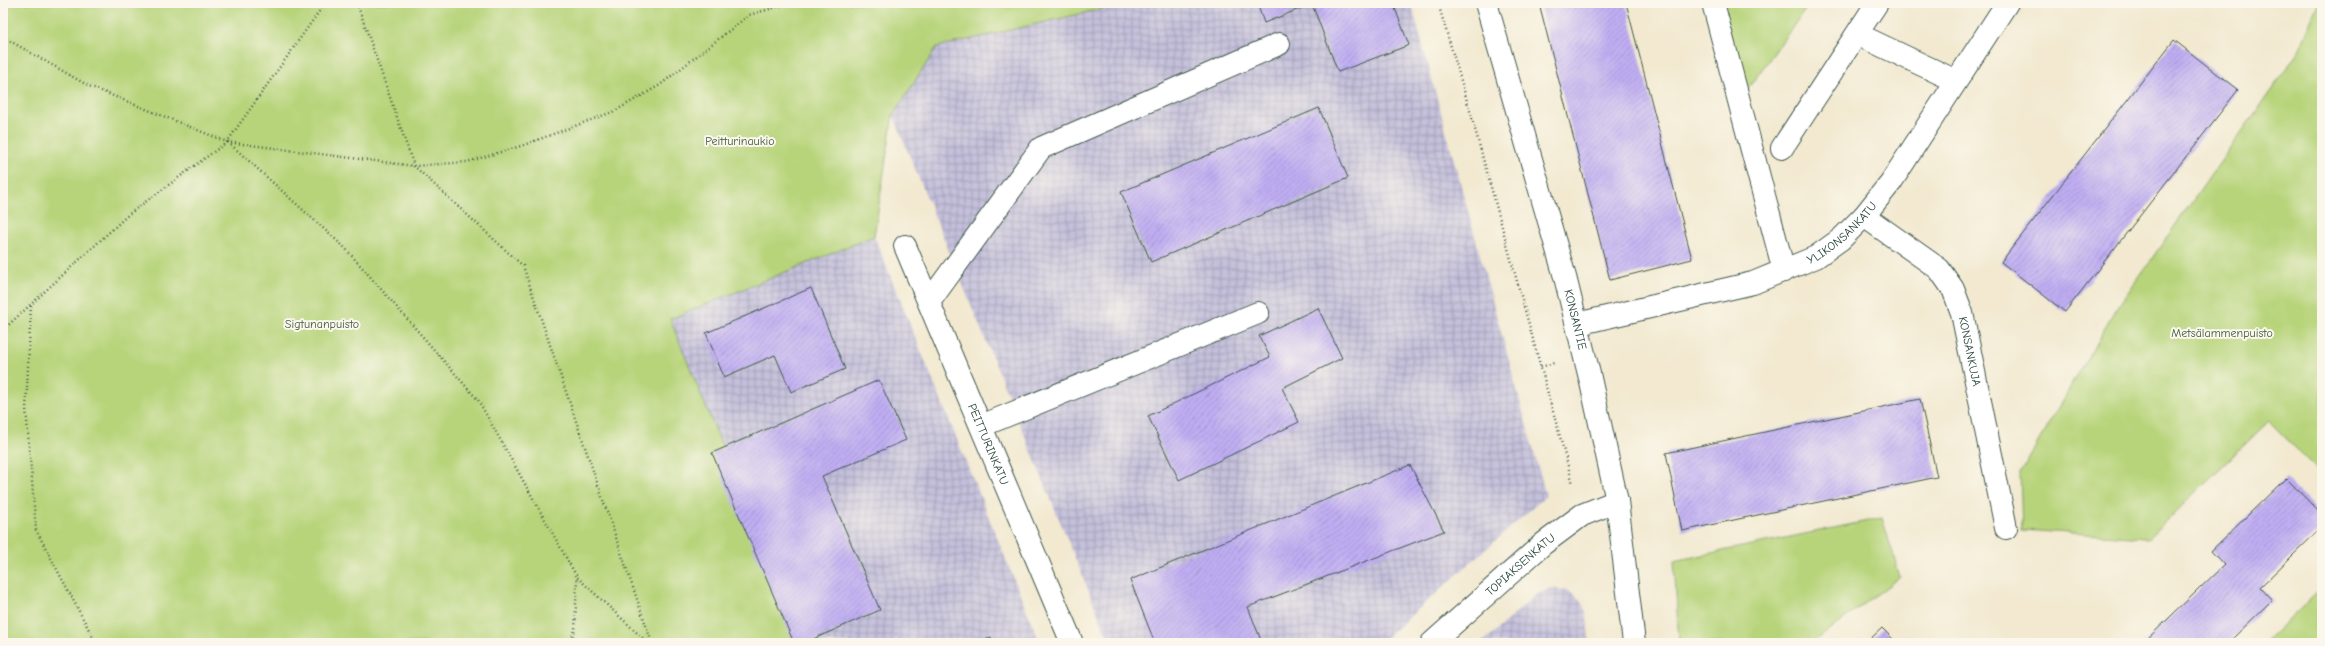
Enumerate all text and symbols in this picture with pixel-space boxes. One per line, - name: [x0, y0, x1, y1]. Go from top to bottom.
- park label: Peitturinaukio: [705, 134, 775, 148]
- street label: YLIKONSANKATU: [1805, 199, 1880, 267]
- street label: KONSANTIE: [1561, 288, 1590, 351]
- street label: KONSANKUJA: [1956, 315, 1984, 387]
- park label: Sigtunanpuisto: [285, 317, 359, 331]
- park label: Metsälammenpuisto: [2171, 326, 2273, 340]
- street label: PEITTURINKATU: [965, 401, 1012, 487]
- street label: TOPIAKSENKATU: [1483, 531, 1558, 599]

